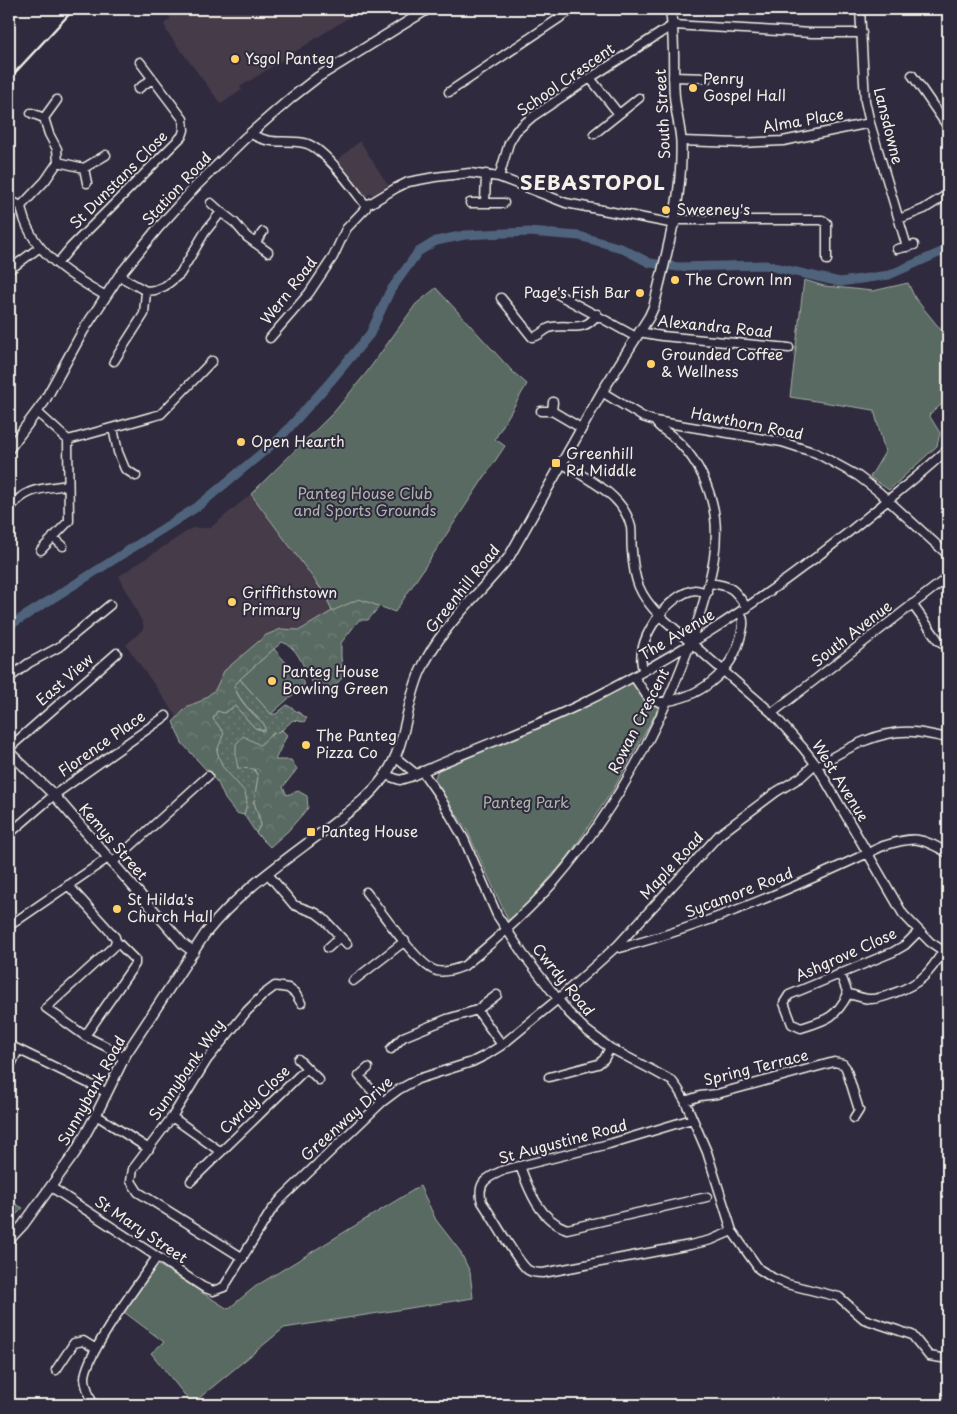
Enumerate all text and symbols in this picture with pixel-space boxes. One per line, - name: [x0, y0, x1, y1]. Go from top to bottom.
- street label: School Crescent: [511, 36, 619, 121]
- place label: Ysgol Panteg: [245, 46, 334, 69]
- marker: Ysgol Panteg: [229, 53, 241, 65]
- place label: Penry Gospel Hall: [703, 66, 786, 106]
- street label: South Street: [648, 68, 675, 160]
- marker: Penry Gospel Hall: [687, 82, 699, 94]
- street label: Lansdowne: [869, 85, 910, 167]
- street label: Alma Place: [761, 101, 845, 138]
- street label: St Dunstans Close: [64, 125, 172, 233]
- street label: Station Road: [136, 146, 216, 230]
- district label: SEBASTOPOL: [520, 167, 666, 197]
- place label: Sweeney's: [676, 197, 750, 220]
- marker: Sweeney's: [660, 204, 672, 216]
- street label: Wern Road: [254, 251, 322, 329]
- place label: The Crown Inn: [685, 267, 792, 290]
- marker: The Crown Inn: [669, 274, 681, 286]
- place label: Page's Fish Bar: [524, 280, 630, 303]
- marker: Page's Fish Bar: [634, 287, 646, 299]
- street label: Alexandra Road: [657, 308, 774, 343]
- place label: Grounded Coffee & Wellness: [661, 342, 784, 382]
- marker: Grounded Coffee & Wellness: [645, 358, 657, 370]
- street label: Hawthorn Road: [689, 400, 806, 445]
- place label: Open Hearth: [251, 429, 345, 452]
- marker: Open Hearth: [235, 436, 247, 448]
- place label: Greenhill Rd Middle: [566, 441, 636, 481]
- marker: Greenhill Rd Middle: [550, 457, 562, 469]
- park label: Panteg House Club and Sports Grounds: [294, 481, 437, 521]
- street label: Greenhill Road: [419, 539, 505, 637]
- place label: Griffithstown Primary: [242, 580, 337, 620]
- street label: South Avenue: [806, 594, 896, 672]
- marker: Griffithstown Primary: [226, 596, 238, 608]
- street label: The Avenue: [634, 602, 718, 665]
- street label: East View: [30, 647, 98, 710]
- place label: Panteg House Bowling Green: [282, 659, 389, 699]
- street label: Rowan Crescent: [601, 664, 674, 777]
- marker: Panteg House Bowling Green: [266, 675, 278, 687]
- street label: Florence Place: [53, 704, 150, 781]
- place label: The Panteg Pizza Co: [316, 723, 397, 763]
- street label: West Avenue: [807, 735, 876, 826]
- marker: The Panteg Pizza Co: [300, 739, 312, 751]
- park label: Panteg Park: [483, 790, 569, 813]
- street label: Kemys Street: [74, 798, 154, 885]
- place label: Panteg House: [321, 819, 418, 842]
- marker: Panteg House: [305, 826, 317, 838]
- street label: Maple Road: [634, 826, 708, 904]
- street label: Sycamore Road: [681, 860, 796, 923]
- place label: St Hilda's Church Hall: [127, 887, 213, 927]
- marker: St Hilda's Church Hall: [111, 903, 123, 915]
- street label: Ashgrove Close: [791, 921, 900, 986]
- street label: Cwrdy Road: [528, 938, 601, 1020]
- street label: Sunnybank Way: [142, 1014, 229, 1125]
- street label: Sunnybank Road: [51, 1031, 130, 1149]
- street label: Spring Terrace: [701, 1042, 810, 1091]
- street label: Cwrdy Close: [213, 1059, 295, 1139]
- street label: Greenway Drive: [295, 1070, 397, 1166]
- street label: St Augustine Road: [496, 1112, 630, 1169]
- street label: St Mary Street: [91, 1189, 193, 1268]

